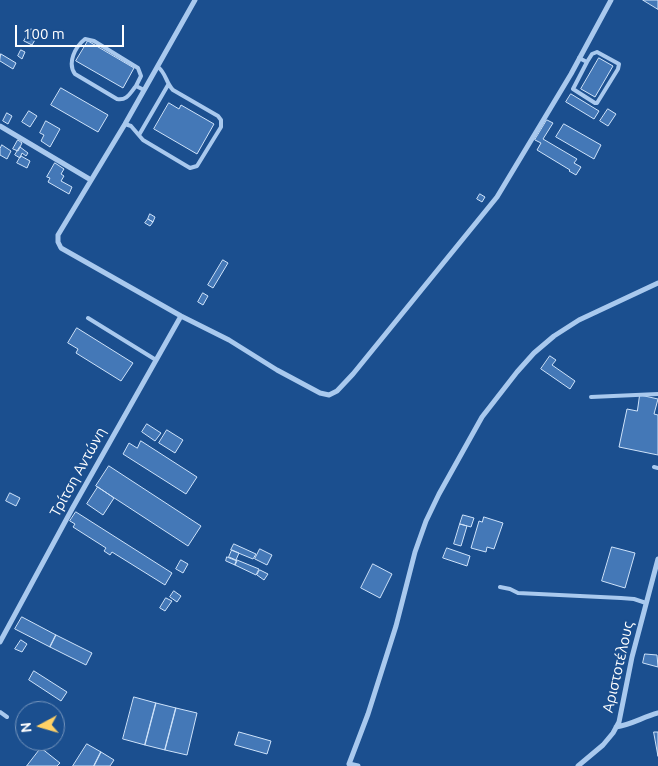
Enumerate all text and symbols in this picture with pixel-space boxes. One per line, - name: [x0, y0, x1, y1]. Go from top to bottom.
- scale bar: [18, 15, 126, 47]
- text: 100 m: [23, 25, 65, 42]
- street label: Τρίτση Αντώνη: [46, 424, 110, 520]
- street label: Αριστοτέλους: [599, 620, 637, 714]
- north arrow: [15, 701, 65, 751]
- text: N: [18, 721, 35, 734]

